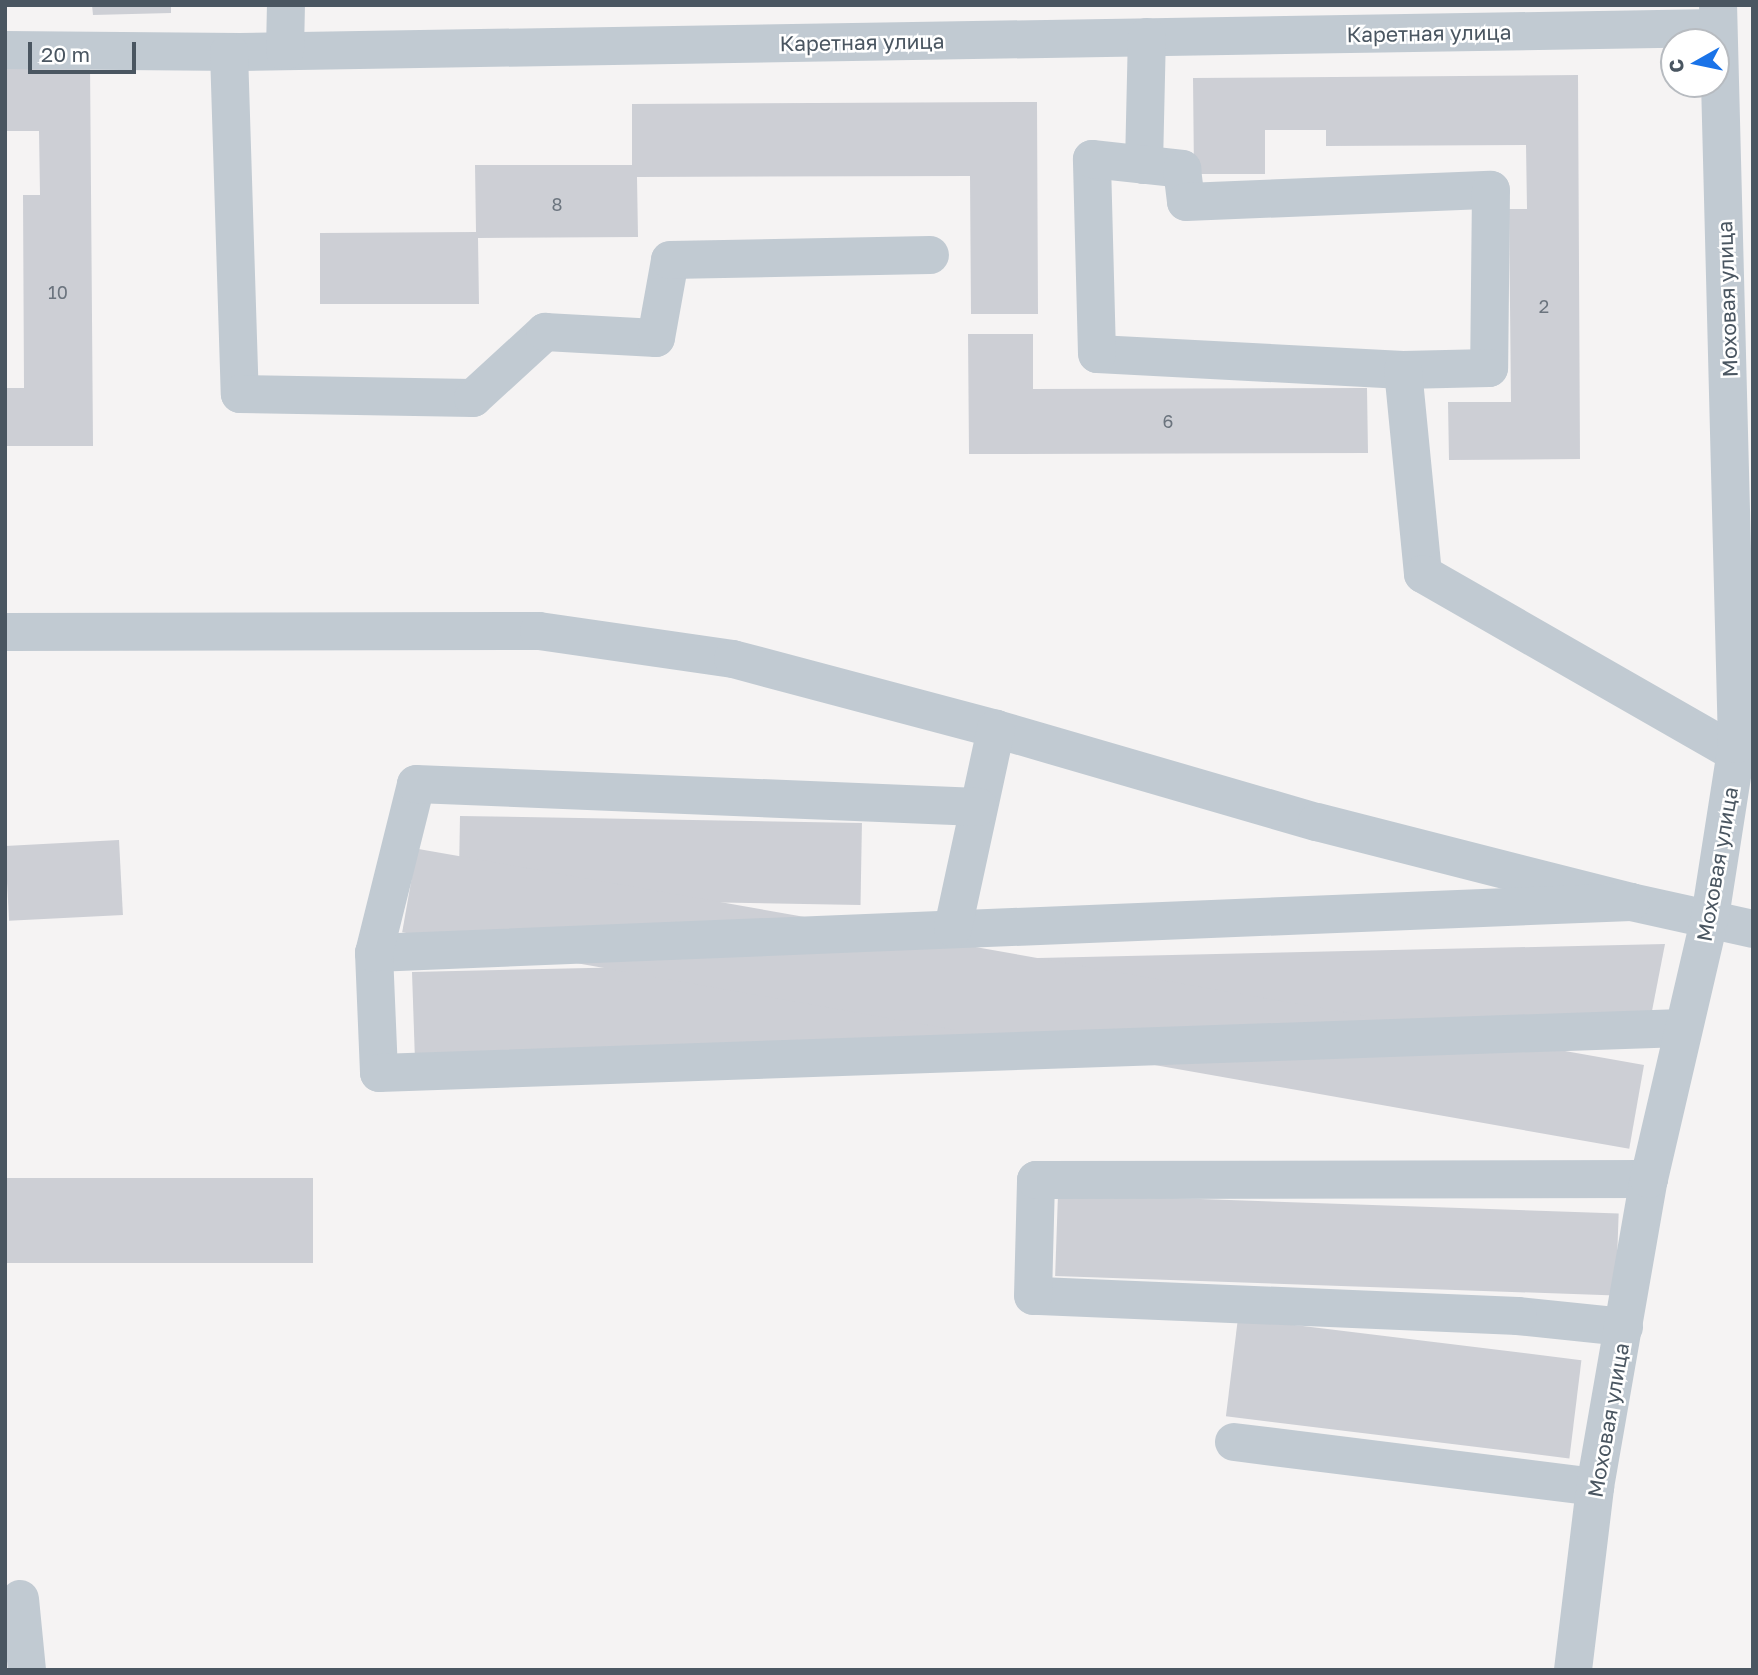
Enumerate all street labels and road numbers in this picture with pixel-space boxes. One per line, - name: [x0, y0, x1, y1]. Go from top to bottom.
- street label: Каретная улица: [1346, 19, 1512, 47]
- street label: Каретная улица: [779, 28, 945, 56]
- street label: Моховая улица: [1712, 220, 1742, 378]
- street label: Моховая улица: [1691, 785, 1743, 943]
- street label: Моховая улица: [1582, 1341, 1634, 1499]

